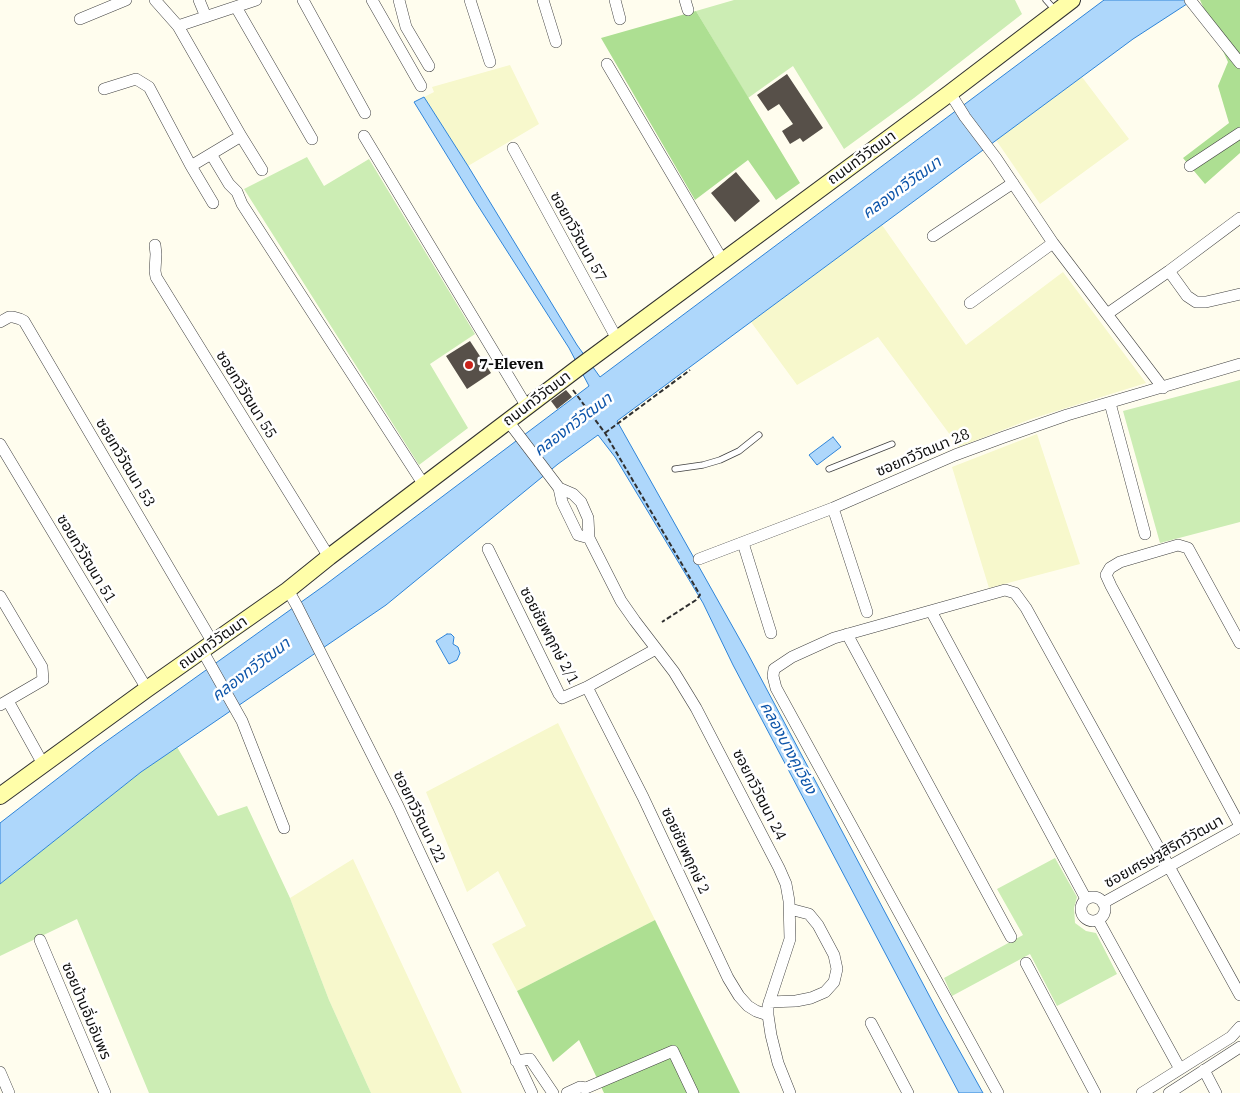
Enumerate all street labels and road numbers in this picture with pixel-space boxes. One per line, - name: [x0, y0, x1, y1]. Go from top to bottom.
- street label: ถนนทวีวัฒนา: [824, 127, 900, 189]
- street label: ซอยทวีวัฒนา 57: [546, 189, 610, 285]
- street label: ซอยทวีวัฒนา 55: [212, 348, 280, 442]
- street label: ถนนทวีวัฒนา: [500, 368, 574, 430]
- street label: ซอยทวีวัฒนา 53: [92, 415, 158, 511]
- street label: ซอยทวีวัฒนา 28: [873, 425, 973, 481]
- street label: ซอยทวีวัฒนา 51: [53, 511, 119, 607]
- street label: ซอยชัยพฤกษ์ 2/1: [516, 584, 582, 688]
- street label: ถนนทวีวัฒนา: [175, 613, 251, 673]
- street label: ซอยทวีวัฒนา 24: [728, 746, 790, 844]
- street label: ซอยทวีวัฒนา 22: [389, 768, 449, 866]
- street label: ซอยชัยพฤกษ์ 2: [657, 805, 713, 897]
- street label: ซอยเศรษฐสิริทวีวัฒนา: [1101, 812, 1227, 892]
- street label: ซอยบ้านอิ่มอัมพร: [57, 960, 115, 1062]

